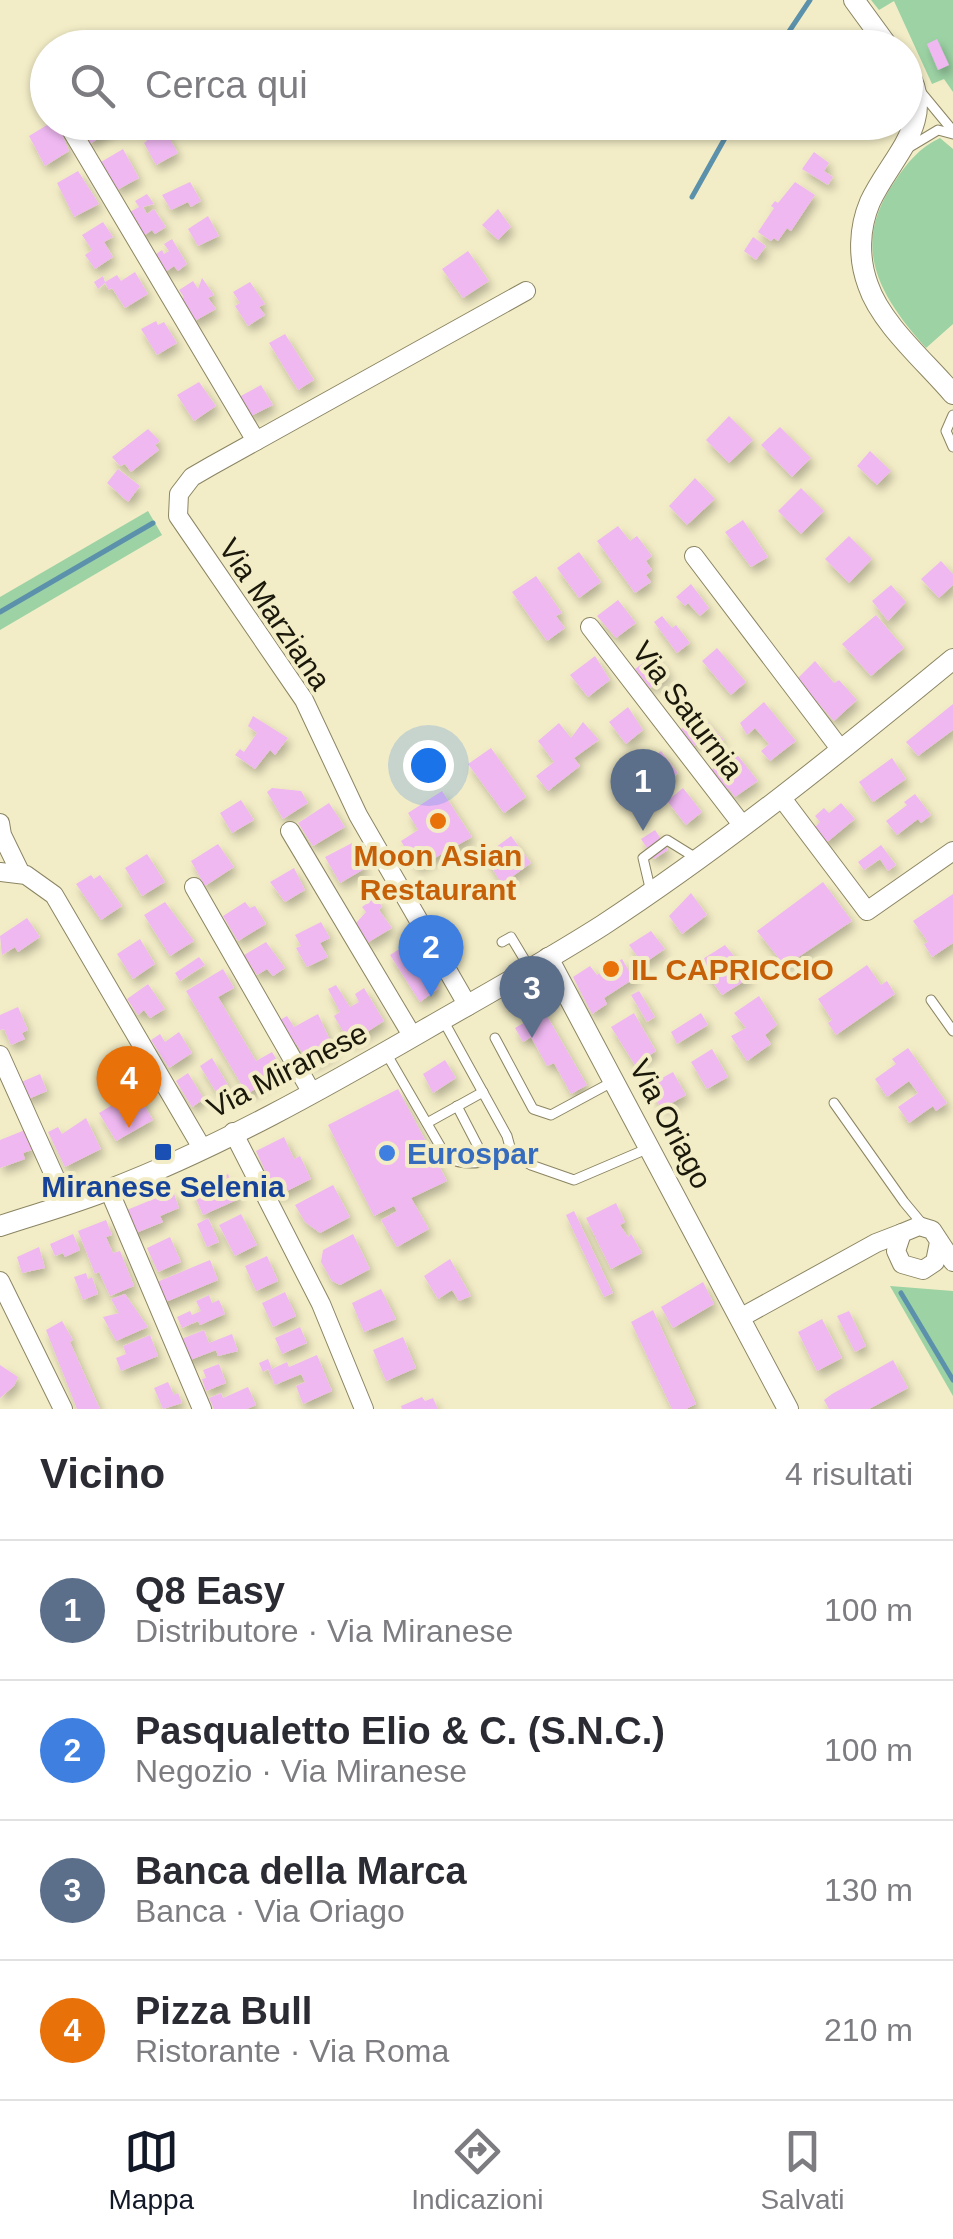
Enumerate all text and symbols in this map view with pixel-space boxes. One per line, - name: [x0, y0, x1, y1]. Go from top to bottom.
- search box: [30, 30, 923, 140]
- icon: search: [65, 58, 120, 113]
- text: Cerca qui: [145, 64, 308, 106]
- street label: Via Marziana: [213, 532, 338, 696]
- street label: Via Saturnia: [626, 635, 750, 785]
- your location: [403, 740, 454, 791]
- pin: 1: [610, 748, 676, 831]
- marker: Moon Asian Restaurant: [427, 810, 449, 832]
- place label: Moon Asian Restaurant: [354, 839, 522, 906]
- pin: 2: [398, 914, 464, 997]
- place label: IL CAPRICCIO: [631, 953, 834, 986]
- pin: 3: [500, 956, 564, 1038]
- marker: IL CAPRICCIO: [600, 958, 622, 980]
- street label: Via Miranese: [202, 1016, 372, 1124]
- pin: 4: [96, 1046, 162, 1128]
- street label: Via Oriago: [623, 1054, 719, 1194]
- place label: Eurospar: [407, 1137, 539, 1170]
- marker: Miranese Selenia: [152, 1141, 174, 1163]
- marker: Eurospar: [376, 1142, 398, 1164]
- place label: Miranese Selenia: [41, 1170, 285, 1203]
- text: Vicino: [40, 1450, 165, 1497]
- text: 4 risultati: [785, 1456, 913, 1492]
- text: Q8 Easy: [135, 1570, 285, 1612]
- text: 1: [64, 1592, 81, 1628]
- text: 100 m: [824, 1592, 913, 1628]
- text: Distributore · Via Miranese: [135, 1613, 513, 1649]
- text: Pasqualetto Elio & C. (S.N.C.): [135, 1710, 665, 1752]
- text: 2: [64, 1732, 81, 1768]
- text: 100 m: [824, 1732, 913, 1768]
- text: Negozio · Via Miranese: [135, 1753, 467, 1789]
- text: Banca della Marca: [135, 1850, 467, 1892]
- text: 3: [64, 1872, 81, 1908]
- text: 130 m: [824, 1872, 913, 1908]
- text: Banca · Via Oriago: [135, 1893, 405, 1929]
- text: Pizza Bull: [135, 1990, 312, 2032]
- text: 4: [64, 2012, 81, 2048]
- text: 210 m: [824, 2012, 913, 2048]
- text: Ristorante · Via Roma: [135, 2033, 449, 2069]
- tab: Mappa: [109, 2124, 194, 2216]
- tab: Indicazioni: [411, 2124, 543, 2216]
- tab: Salvati: [760, 2124, 844, 2216]

